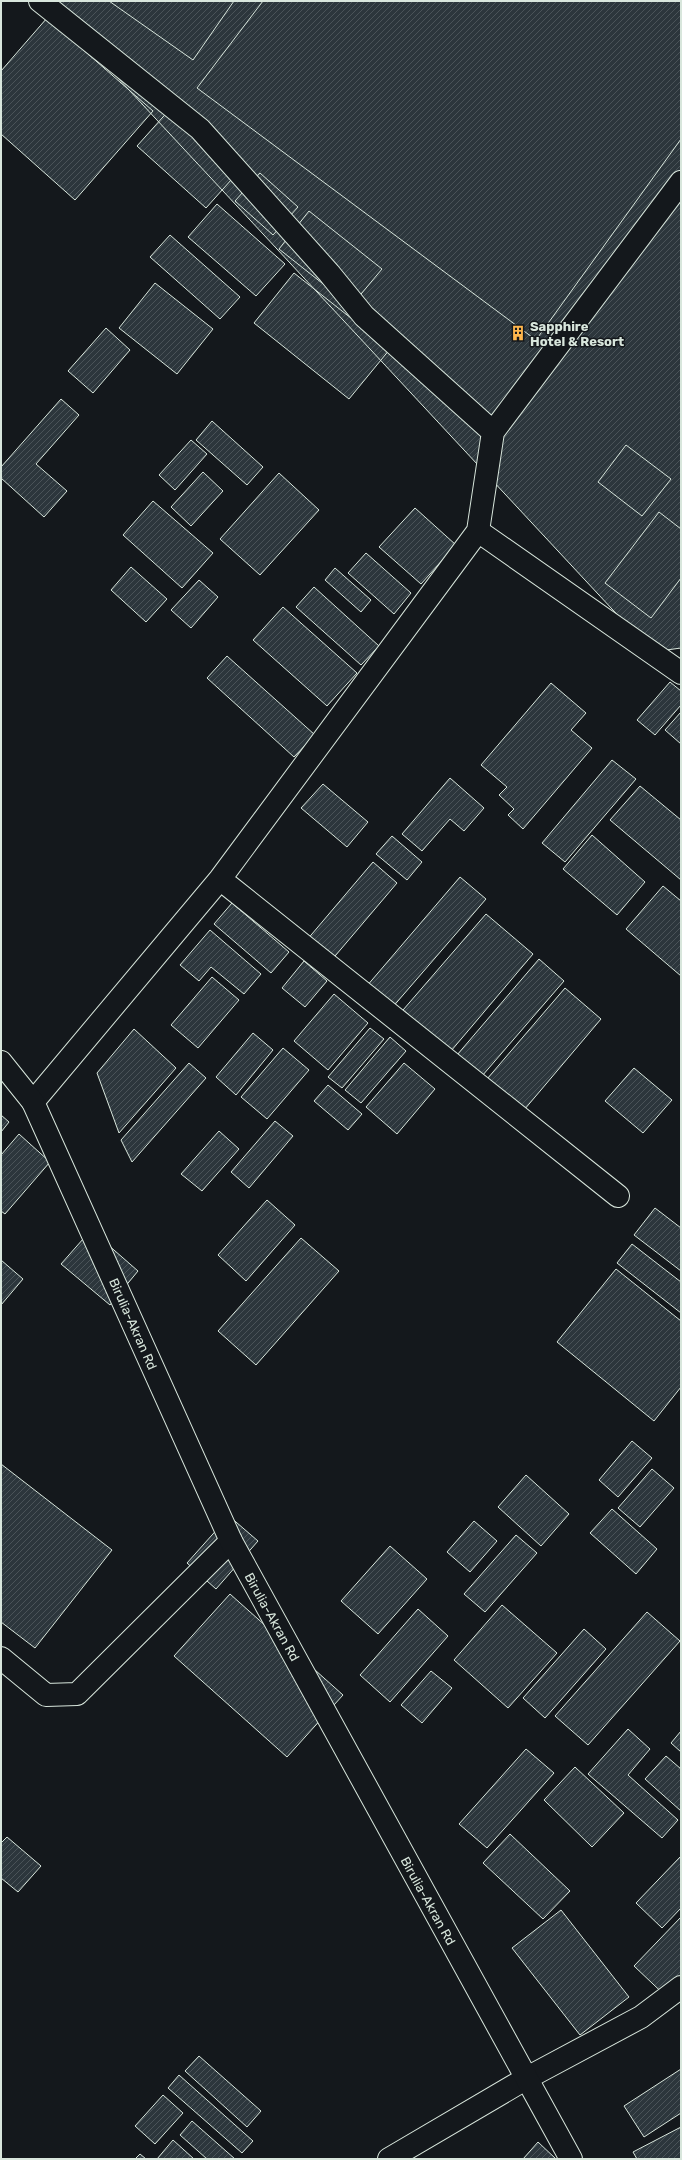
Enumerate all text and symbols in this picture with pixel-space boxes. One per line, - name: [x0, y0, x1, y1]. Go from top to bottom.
- place label: Sapphire Hotel & Resort: [530, 319, 624, 349]
- building icon: Sapphire Hotel & Resort: [509, 324, 527, 342]
- street label: Birulia-Akran Rd: [106, 1276, 160, 1372]
- street label: Birulia-Akran Rd: [242, 1570, 302, 1664]
- street label: Birulia-Akran Rd: [398, 1854, 458, 1948]

